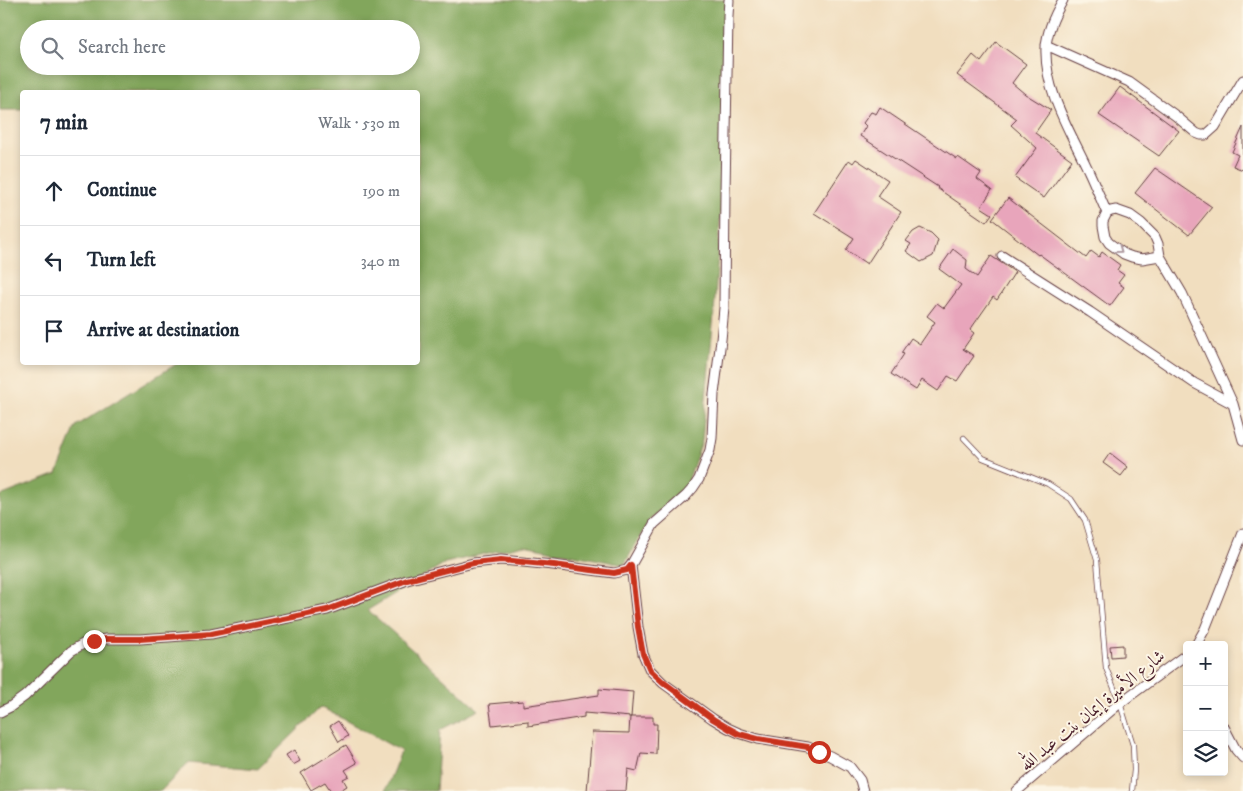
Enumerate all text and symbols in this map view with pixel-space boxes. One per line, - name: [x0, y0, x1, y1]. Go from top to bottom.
- search box: [20, 20, 420, 75]
- icon: search: [38, 34, 66, 62]
- text: Search here: [78, 36, 166, 59]
- text: 7 min: [40, 110, 88, 136]
- text: Walk · 530 m: [318, 113, 400, 133]
- icon: ahead: [40, 177, 68, 205]
- text: Continue: [87, 179, 157, 202]
- text: 190 m: [362, 181, 400, 201]
- one-way arrow: [1113, 244, 1123, 253]
- icon: left: [40, 247, 68, 275]
- text: Turn left: [87, 249, 156, 272]
- text: 340 m: [361, 251, 400, 271]
- icon: arrive: [40, 317, 68, 345]
- text: Arrive at destination: [87, 319, 239, 342]
- route end: [83, 630, 106, 653]
- map controls: [1183, 641, 1228, 776]
- button: +: [1183, 641, 1228, 686]
- street label: شارع الأميرة إيمان بنت عبد الله: [1013, 642, 1172, 778]
- button: −: [1183, 686, 1228, 731]
- button: layers: [1183, 731, 1228, 776]
- route start: [808, 741, 831, 764]

